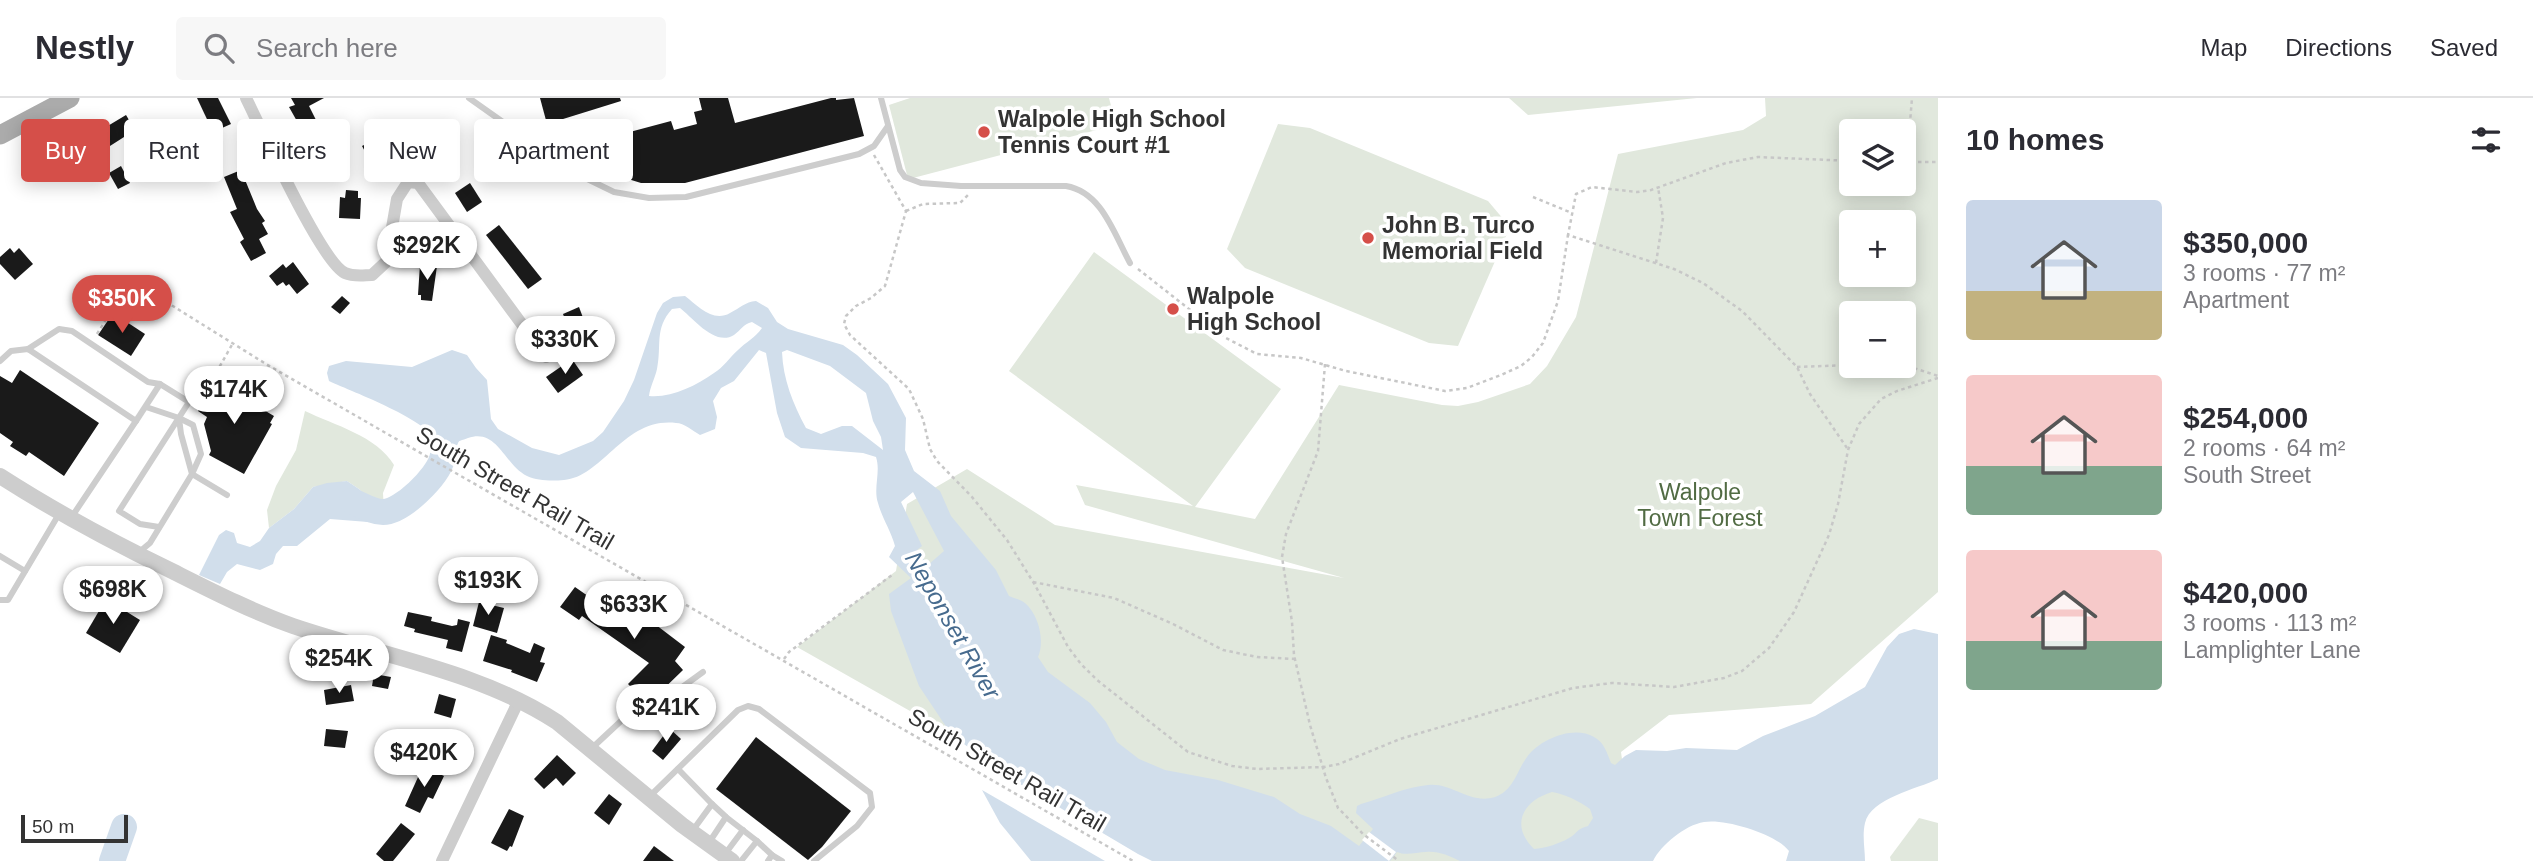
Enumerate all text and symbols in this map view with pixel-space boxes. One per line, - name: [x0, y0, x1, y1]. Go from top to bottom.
- search box: [176, 17, 666, 80]
- text: Nestly: [35, 29, 134, 66]
- icon: search: [200, 29, 238, 67]
- text: Search here: [256, 33, 398, 63]
- text: Map: [2201, 34, 2247, 61]
- text: Directions: [2285, 34, 2392, 61]
- text: Saved: [2430, 34, 2498, 61]
- place label: Walpole High School Tennis Court #1: [998, 106, 1226, 158]
- chip: Buy: [21, 119, 110, 182]
- chip: Rent: [124, 119, 223, 182]
- chip: Filters: [237, 119, 350, 182]
- chip: New: [364, 119, 460, 182]
- chip: Apartment: [474, 119, 633, 182]
- map controls: [1839, 119, 1916, 378]
- button: layers: [1839, 119, 1916, 196]
- icon: filters: [2467, 121, 2505, 159]
- text: 10 homes: [1966, 123, 2104, 156]
- marker: Walpole High School Tennis Court #1: [976, 124, 992, 140]
- button: +: [1839, 210, 1916, 287]
- place label: John B. Turco Memorial Field: [1382, 212, 1543, 264]
- pin: $292K: [378, 222, 476, 282]
- text: $350,000: [2183, 226, 2308, 259]
- icon: home: [2022, 228, 2106, 312]
- marker: John B. Turco Memorial Field: [1360, 230, 1376, 246]
- text: $292K: [393, 232, 461, 258]
- text: 3 rooms · 77 m²: [2183, 260, 2345, 286]
- pin: $350K: [73, 275, 171, 335]
- place label: Walpole High School: [1187, 283, 1321, 335]
- text: $350K: [88, 285, 156, 311]
- text: Apartment: [2183, 287, 2289, 313]
- marker: Walpole High School: [1165, 301, 1181, 317]
- button: −: [1839, 301, 1916, 378]
- pin: $330K: [516, 316, 614, 376]
- text: $330K: [531, 326, 599, 352]
- pin: $174K: [185, 366, 283, 426]
- text: $174K: [200, 376, 268, 402]
- text: $254,000: [2183, 401, 2308, 434]
- icon: home: [2022, 403, 2106, 487]
- street label: South Street Rail Trail: [412, 421, 618, 555]
- text: 2 rooms · 64 m²: [2183, 435, 2345, 461]
- text: South Street: [2183, 462, 2311, 488]
- park label: Walpole Town Forest: [1637, 479, 1763, 531]
- water label: Neponset River: [900, 547, 1007, 704]
- pin: $193K: [439, 558, 537, 617]
- pin: $698K: [64, 566, 162, 626]
- text: $193K: [454, 567, 522, 593]
- text: $698K: [79, 576, 147, 602]
- text: $420,000: [2183, 576, 2308, 609]
- icon: home: [2022, 578, 2106, 662]
- pin: $633K: [585, 582, 683, 641]
- text: $633K: [600, 591, 668, 617]
- text: 3 rooms · 113 m²: [2183, 610, 2356, 636]
- pin: $254K: [290, 636, 388, 695]
- text: Lamplighter Lane: [2183, 637, 2361, 663]
- text: $254K: [305, 645, 373, 671]
- pin: $241K: [617, 684, 715, 744]
- text: $241K: [632, 694, 700, 720]
- street label: South Street Rail Trail: [904, 703, 1110, 837]
- pin: $420K: [375, 730, 473, 789]
- text: $420K: [390, 739, 458, 765]
- scale bar: [21, 812, 128, 844]
- text: 50 m: [32, 816, 74, 837]

